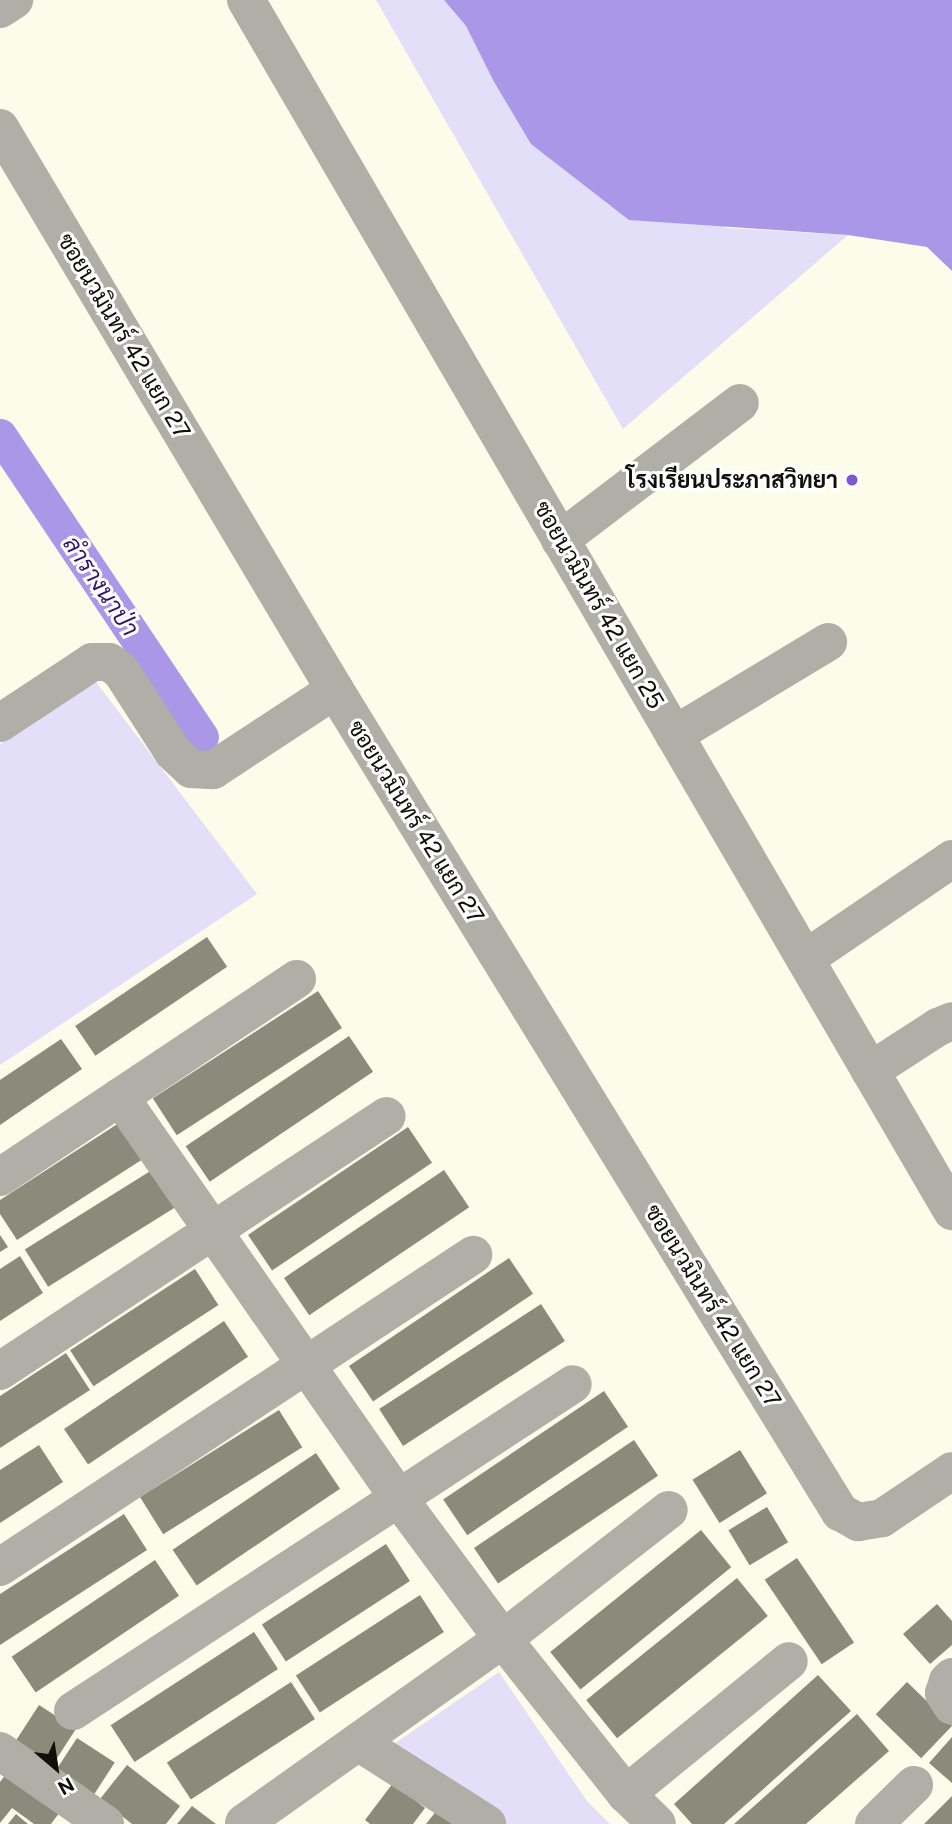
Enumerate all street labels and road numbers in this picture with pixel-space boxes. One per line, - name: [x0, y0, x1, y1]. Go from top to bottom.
- street label: ซอยนวมินทร์ 42 แยก 27: [52, 228, 196, 444]
- street label: ซอยนวมินทร์ 42 แยก 25: [528, 496, 670, 714]
- street label: ซอยนวมินทร์ 42 แยก 27: [342, 715, 490, 929]
- street label: ซอยนวมินทร์ 42 แยก 27: [639, 1199, 787, 1413]

